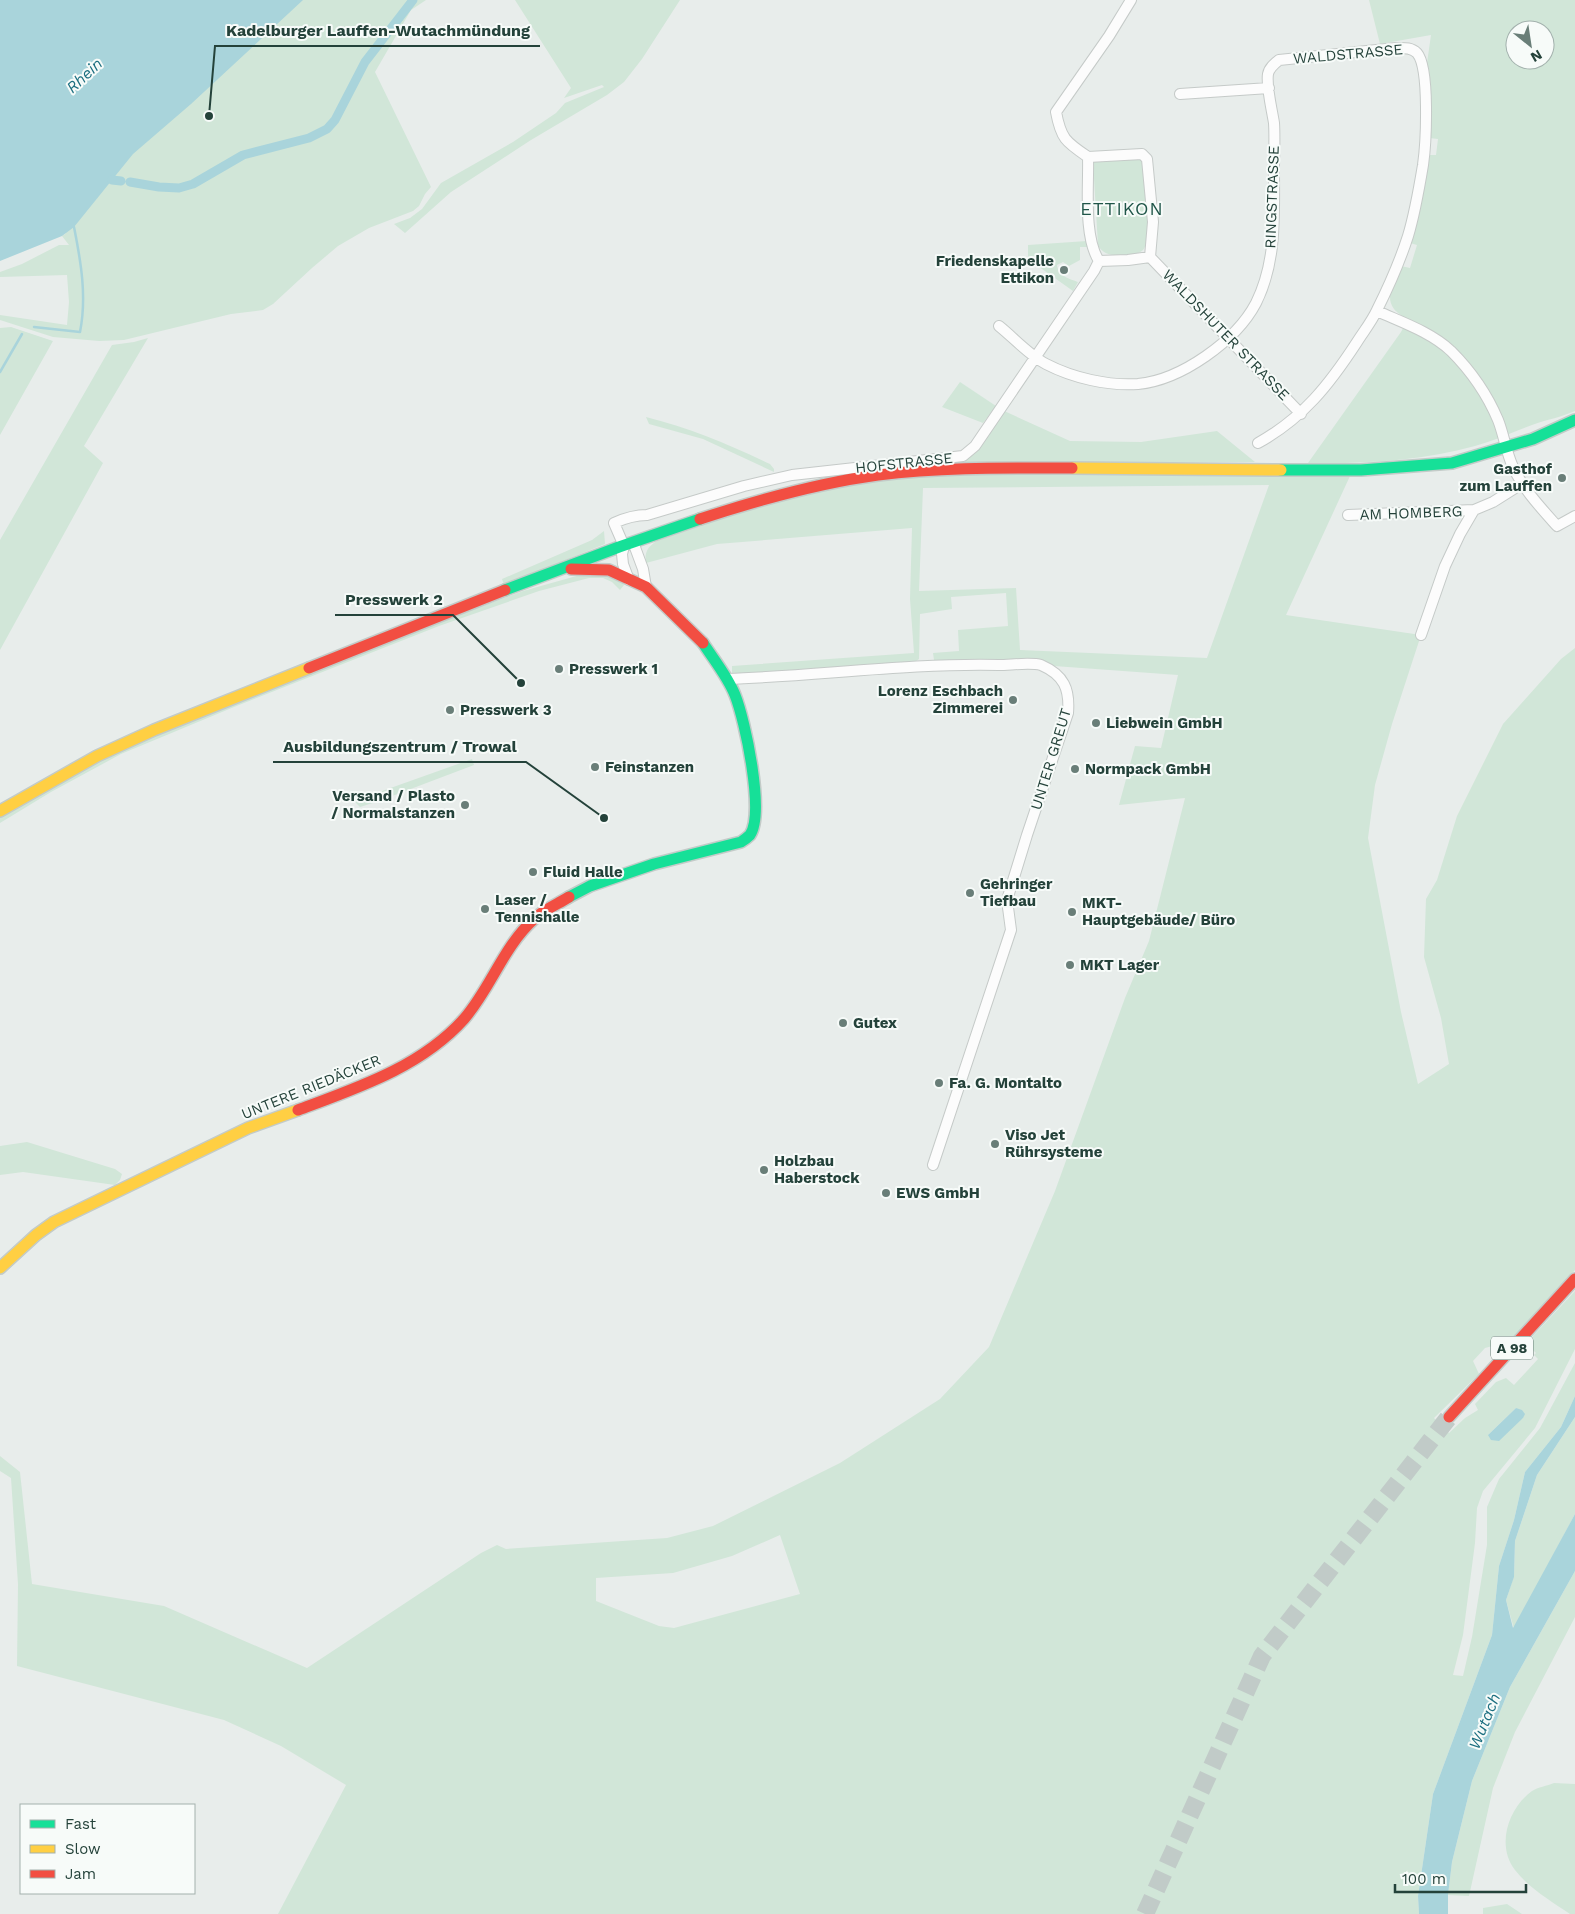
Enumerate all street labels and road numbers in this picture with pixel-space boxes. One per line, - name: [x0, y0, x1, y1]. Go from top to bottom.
- street label: WALDSTRASSE: [1292, 40, 1404, 68]
- street label: RINGSTRASSE: [1261, 145, 1283, 249]
- street label: WALDSHUTER STRASSE: [1159, 266, 1293, 404]
- street label: HOFSTRASSE: [854, 449, 954, 477]
- street label: AM HOMBERG: [1359, 502, 1463, 524]
- street label: UNTER GREUT: [1027, 706, 1075, 812]
- street label: UNTERE RIEDÄCKER: [239, 1051, 383, 1123]
- road number: A 98: [1491, 1336, 1533, 1360]

